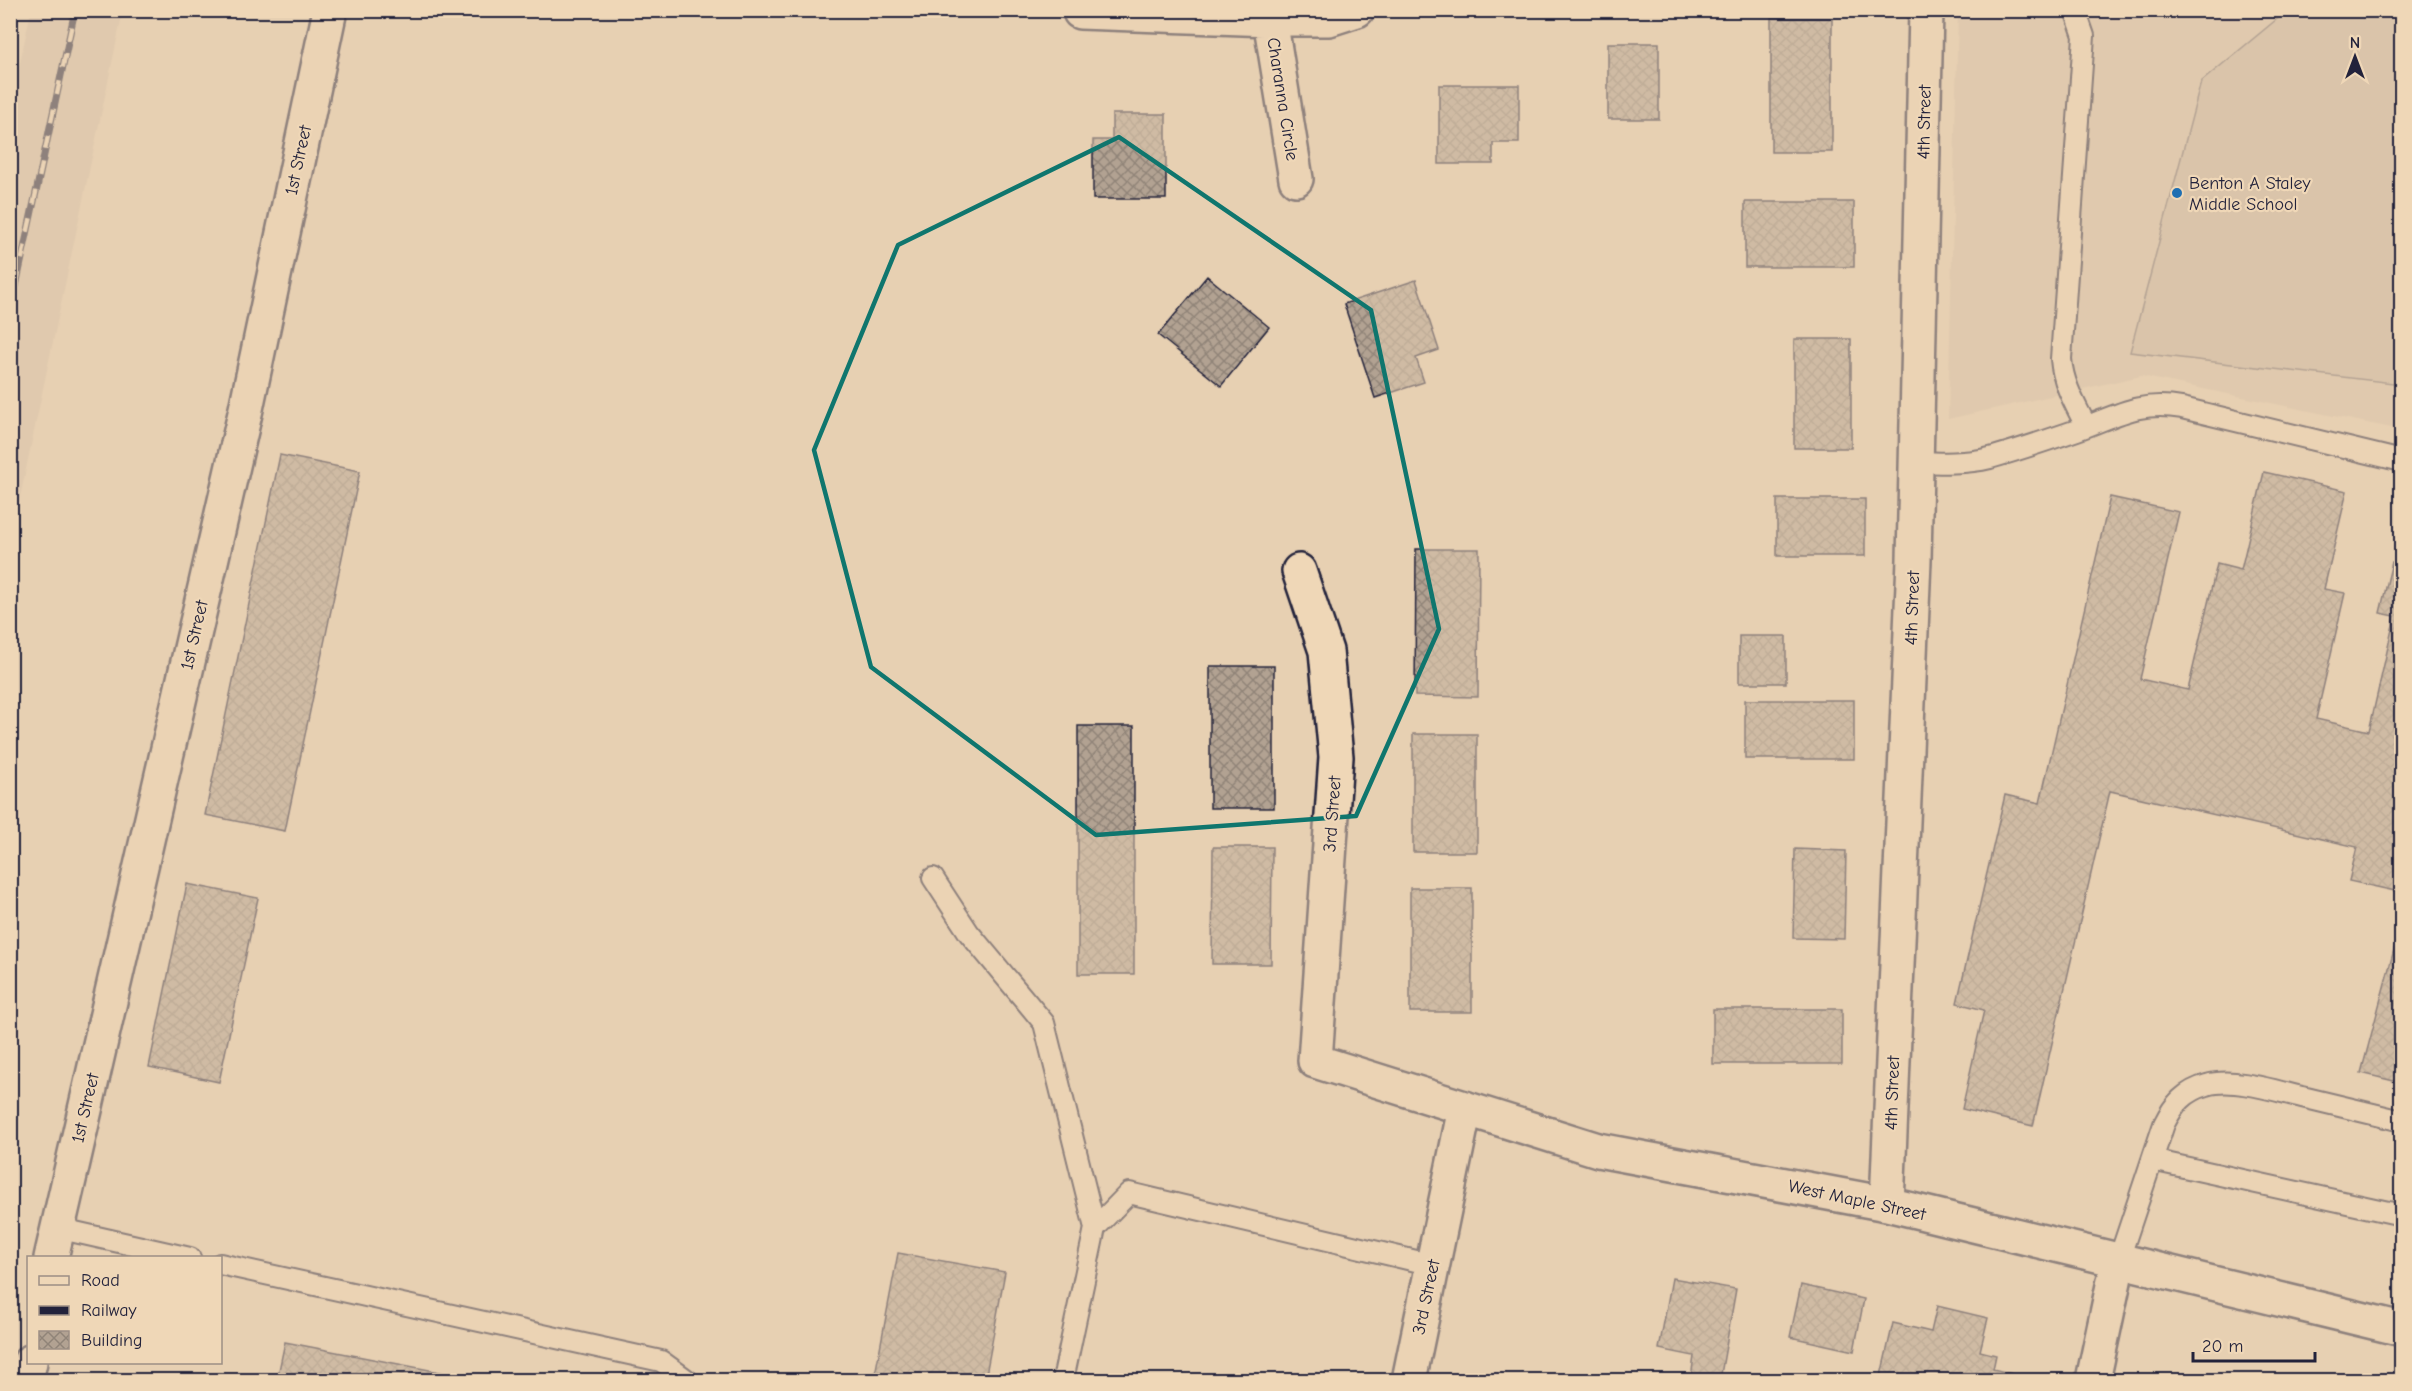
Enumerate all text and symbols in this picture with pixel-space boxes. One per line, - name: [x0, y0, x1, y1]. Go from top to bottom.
- north arrow: [2325, 27, 2385, 87]
- text: N: [2350, 34, 2360, 52]
- street label: Charanna Circle: [1262, 36, 1303, 162]
- street label: 4th Street: [1913, 84, 1936, 159]
- street label: 1st Street: [281, 122, 316, 197]
- place label: Benton A Staley Middle School: [2189, 173, 2312, 215]
- marker: Benton A Staley Middle School: [2170, 186, 2184, 200]
- street label: 4th Street: [1901, 570, 1924, 646]
- street label: 1st Street: [176, 597, 213, 672]
- street label: 3rd Street: [1319, 774, 1346, 853]
- street label: 4th Street: [1881, 1055, 1904, 1131]
- street label: 1st Street: [67, 1070, 104, 1145]
- street label: West Maple Street: [1786, 1176, 1928, 1225]
- legend: [27, 1256, 222, 1364]
- street label: 3rd Street: [1408, 1257, 1445, 1337]
- text: Road: [81, 1270, 120, 1291]
- text: Railway: [81, 1300, 138, 1321]
- scale bar: [2193, 1325, 2314, 1363]
- text: Building: [81, 1330, 143, 1351]
- text: 20 m: [2202, 1336, 2243, 1357]

